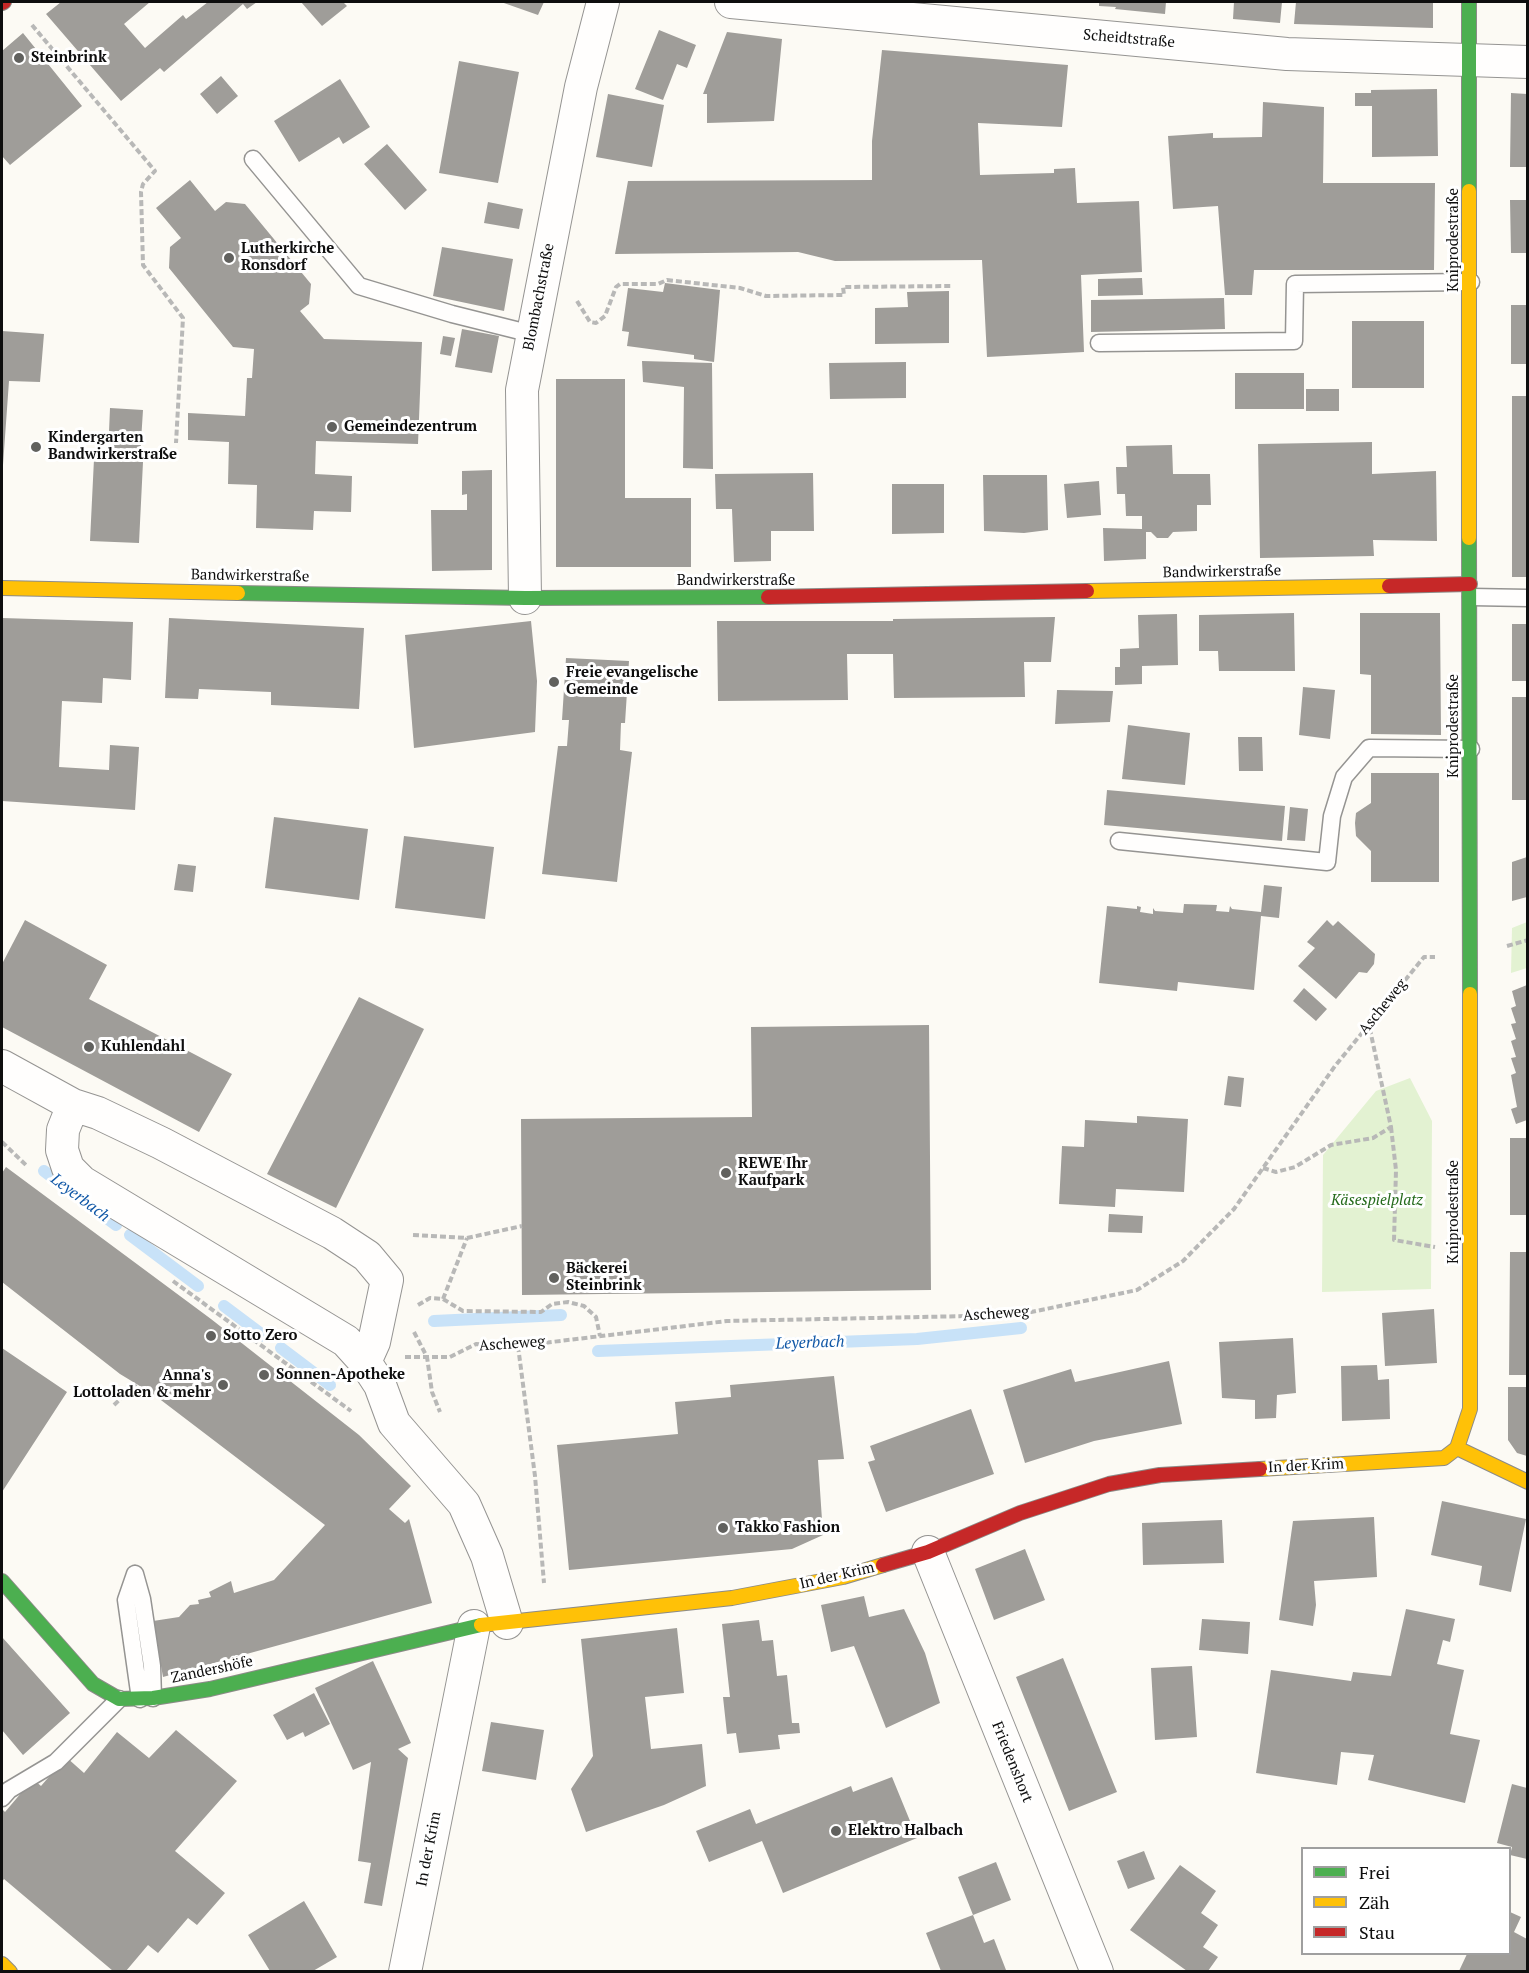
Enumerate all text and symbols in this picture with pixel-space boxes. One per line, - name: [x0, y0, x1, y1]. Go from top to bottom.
- street label: Scheidtstraße: [1082, 26, 1176, 52]
- place label: Steinbrink: [31, 49, 107, 67]
- marker: Steinbrink: [12, 51, 26, 65]
- street label: Kniprodestraße: [1445, 188, 1463, 292]
- place label: Lutherkirche Ronsdorf: [241, 240, 334, 275]
- street label: Blombachstraße: [520, 242, 558, 352]
- marker: Lutherkirche Ronsdorf: [222, 251, 236, 265]
- place label: Gemeindezentrum: [344, 418, 477, 436]
- marker: Gemeindezentrum: [325, 420, 339, 434]
- place label: Kindergarten Bandwirkerstraße: [48, 429, 177, 464]
- marker: Kindergarten Bandwirkerstraße: [29, 440, 43, 454]
- street label: Bandwirkerstraße: [1163, 562, 1281, 582]
- street label: Bandwirkerstraße: [191, 566, 309, 586]
- street label: Bandwirkerstraße: [677, 572, 795, 590]
- place label: Freie evangelische Gemeinde: [566, 664, 698, 699]
- street label: Kniprodestraße: [1445, 674, 1463, 778]
- marker: Freie evangelische Gemeinde: [547, 675, 561, 689]
- street label: Ascheweg: [1355, 976, 1411, 1038]
- place label: Kuhlendahl: [101, 1038, 185, 1056]
- marker: Kuhlendahl: [82, 1040, 96, 1054]
- place label: REWE Ihr Kaufpark: [738, 1155, 808, 1190]
- street label: Kniprodestraße: [1445, 1160, 1463, 1264]
- marker: REWE Ihr Kaufpark: [719, 1166, 733, 1180]
- water label: Leyerbach: [47, 1170, 113, 1226]
- park label: Käsespielplatz: [1331, 1192, 1423, 1210]
- place label: Bäckerei Steinbrink: [566, 1260, 642, 1295]
- marker: Bäckerei Steinbrink: [547, 1271, 561, 1285]
- street label: Ascheweg: [962, 1303, 1030, 1325]
- place label: Sotto Zero: [223, 1327, 298, 1345]
- marker: Sotto Zero: [204, 1329, 218, 1343]
- water label: Leyerbach: [775, 1332, 845, 1354]
- street label: Ascheweg: [478, 1333, 546, 1355]
- place label: Sonnen-Apotheke: [276, 1366, 405, 1384]
- place label: Anna's Lottoladen & mehr: [73, 1367, 211, 1402]
- marker: Sonnen-Apotheke: [257, 1368, 271, 1382]
- marker: Anna's Lottoladen & mehr: [216, 1378, 230, 1392]
- street label: In der Krim: [1268, 1455, 1344, 1477]
- place label: Takko Fashion: [735, 1519, 840, 1537]
- marker: Takko Fashion: [716, 1521, 730, 1535]
- street label: In der Krim: [798, 1559, 876, 1593]
- street label: Zandershöfe: [169, 1653, 255, 1687]
- street label: Friedenshort: [988, 1719, 1036, 1805]
- street label: In der Krim: [413, 1810, 445, 1888]
- place label: Elektro Halbach: [848, 1822, 963, 1840]
- marker: Elektro Halbach: [829, 1824, 843, 1838]
- legend: [1301, 1847, 1511, 1955]
- text: Frei: [1359, 1860, 1390, 1884]
- text: Zäh: [1359, 1890, 1390, 1914]
- text: Stau: [1359, 1920, 1395, 1944]

